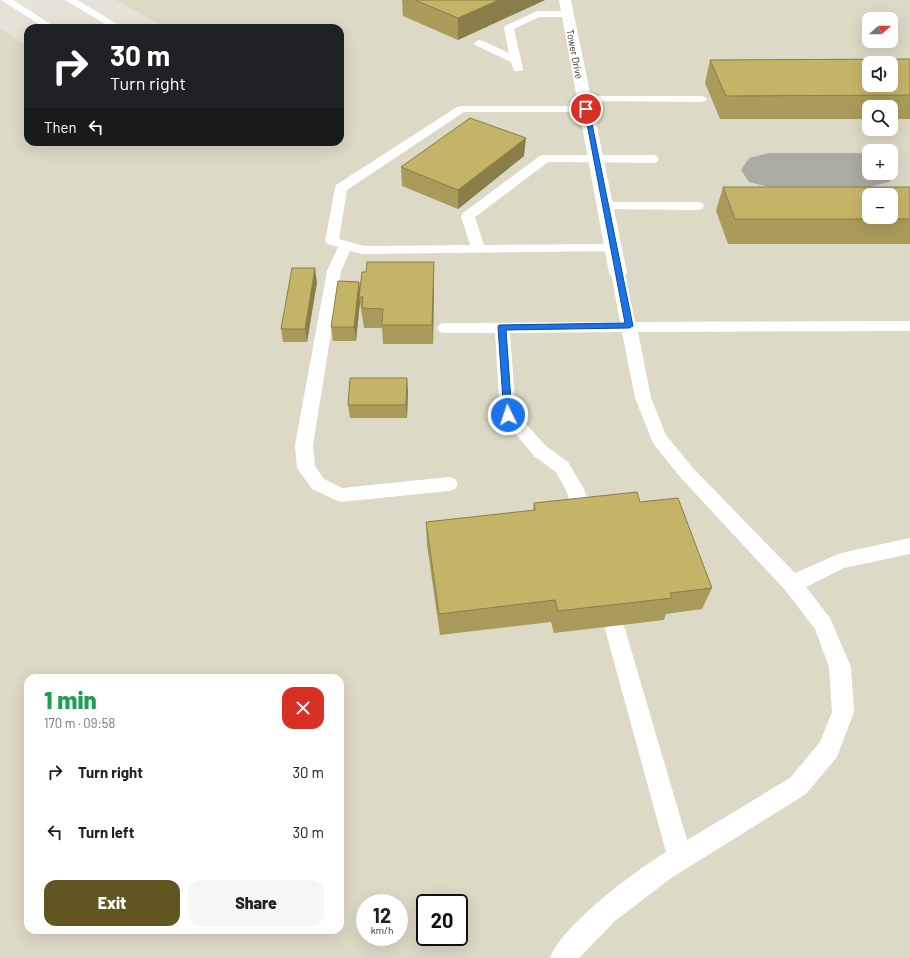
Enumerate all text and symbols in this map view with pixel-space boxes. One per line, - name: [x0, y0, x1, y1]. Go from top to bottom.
- north arrow: [862, 12, 898, 48]
- map controls: [862, 12, 898, 224]
- street label: Tower Drive: [564, 28, 586, 80]
- text: 30 m: [110, 38, 170, 72]
- icon: right: [44, 40, 96, 92]
- button: sound: [862, 56, 898, 92]
- text: Turn right: [110, 72, 186, 94]
- pin: [569, 92, 603, 126]
- icon: arrive: [575, 98, 597, 120]
- button: search: [862, 100, 898, 136]
- icon: left: [85, 116, 107, 138]
- text: Then: [44, 118, 77, 136]
- button: +: [862, 144, 898, 180]
- button: −: [862, 188, 898, 224]
- position arrow: [487, 394, 529, 436]
- text: 1 min: [44, 685, 97, 714]
- button: close: [282, 687, 324, 729]
- text: 170 m · 09:58: [44, 715, 115, 731]
- icon: right: [44, 761, 66, 783]
- text: Turn right: [78, 763, 143, 781]
- text: 30 m: [292, 763, 324, 781]
- icon: left: [44, 821, 66, 843]
- text: Turn left: [78, 823, 134, 841]
- text: 30 m: [292, 823, 324, 841]
- button: Exit: [44, 880, 180, 926]
- button: Share: [188, 880, 324, 926]
- speed limit sign: 20: [416, 894, 468, 946]
- text: 12: [373, 903, 391, 927]
- text: km/h: [371, 924, 393, 936]

